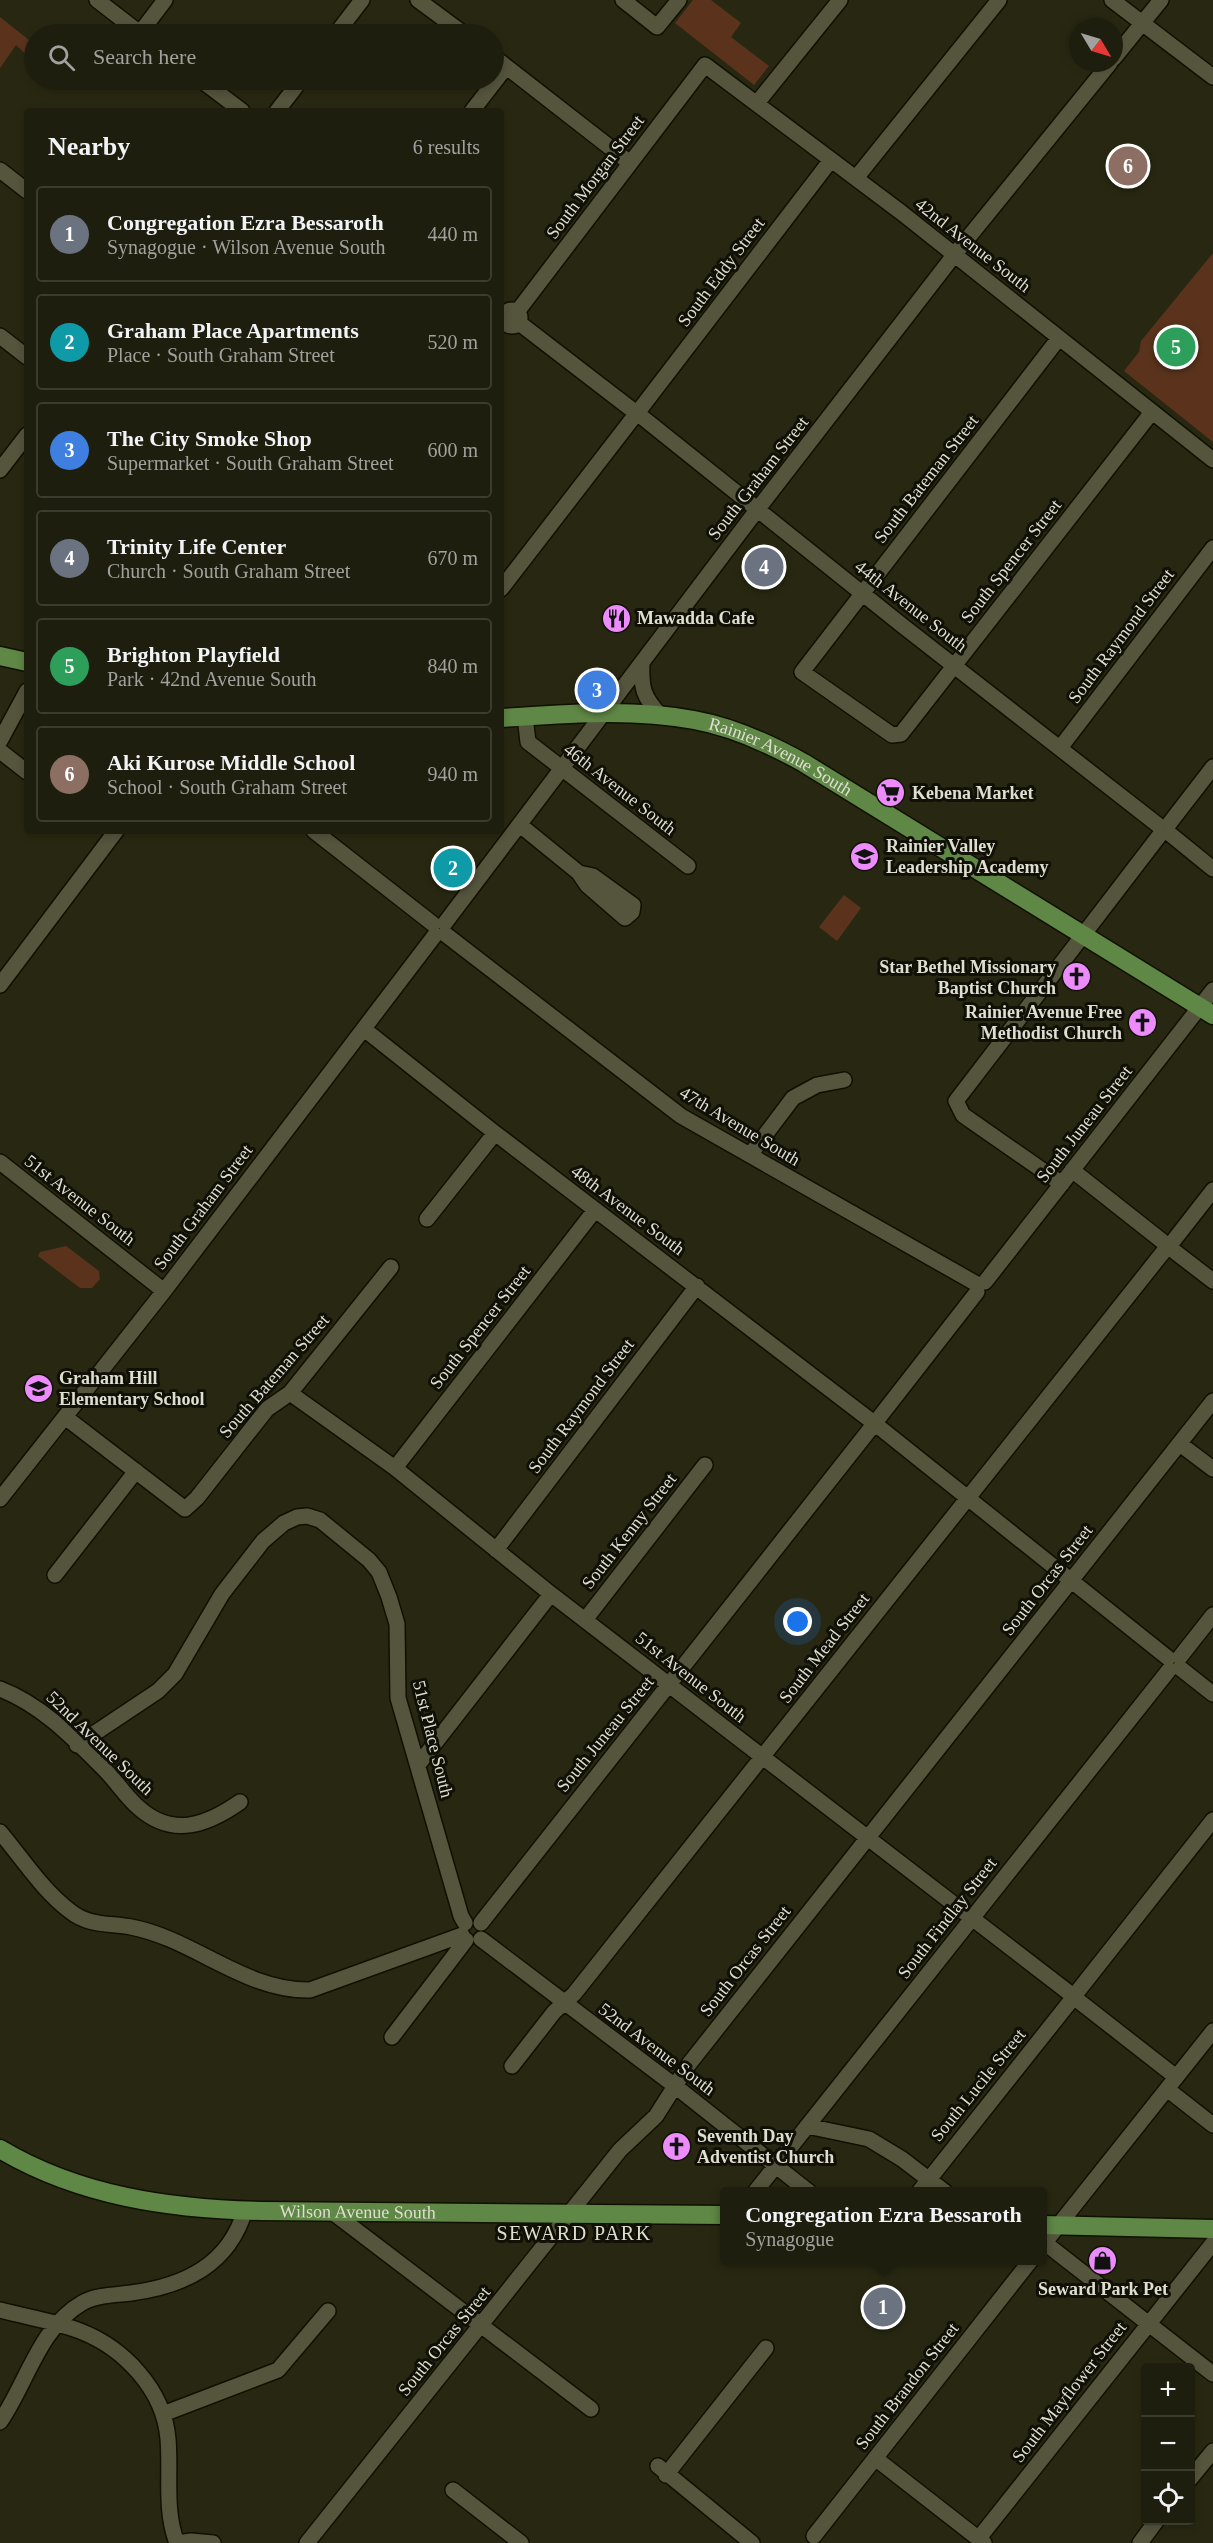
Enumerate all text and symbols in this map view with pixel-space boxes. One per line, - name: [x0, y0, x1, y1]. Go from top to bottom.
- north arrow: [1069, 18, 1123, 72]
- search box: [24, 24, 504, 90]
- icon: search: [45, 41, 78, 74]
- text: Search here: [93, 44, 196, 69]
- street label: South Morgan Street: [542, 111, 648, 243]
- text: Nearby: [48, 132, 130, 161]
- text: 6 results: [413, 136, 480, 158]
- pin: 6: [1108, 144, 1148, 188]
- street label: 42nd Avenue South: [911, 194, 1035, 296]
- text: Congregation Ezra Bessaroth: [107, 210, 384, 235]
- street label: South Eddy Street: [674, 214, 768, 330]
- text: 1: [65, 223, 75, 245]
- text: 440 m: [427, 223, 478, 245]
- text: Synagogue · Wilson Avenue South: [107, 236, 385, 258]
- text: Graham Place Apartments: [107, 318, 359, 343]
- pin: 5: [1156, 324, 1196, 370]
- text: 2: [65, 331, 75, 353]
- text: 520 m: [427, 331, 478, 353]
- text: Place · South Graham Street: [107, 344, 335, 366]
- street label: South Bateman Street: [870, 411, 982, 547]
- street label: South Graham Street: [704, 412, 812, 544]
- text: The City Smoke Shop: [107, 426, 312, 451]
- text: 3: [65, 439, 75, 461]
- text: 600 m: [427, 439, 478, 461]
- text: Supermarket · South Graham Street: [107, 452, 394, 474]
- street label: South Spencer Street: [957, 495, 1065, 627]
- text: Trinity Life Center: [107, 534, 286, 559]
- pin: 4: [744, 544, 783, 590]
- text: 4: [65, 547, 75, 569]
- text: 670 m: [427, 547, 478, 569]
- street label: 44th Avenue South: [851, 556, 971, 656]
- text: Church · South Graham Street: [107, 560, 350, 582]
- street label: South Raymond Street: [1064, 565, 1178, 707]
- restaurant icon: Mawadda Cafe: [600, 602, 632, 634]
- place label: Mawadda Cafe: [637, 608, 755, 628]
- text: Brighton Playfield: [107, 642, 280, 667]
- text: 5: [65, 655, 75, 677]
- text: 840 m: [427, 655, 478, 677]
- text: Park · 42nd Avenue South: [107, 668, 317, 690]
- pin: 3: [578, 668, 616, 712]
- street label: Rainier Avenue South: [707, 714, 856, 800]
- street label: 46th Avenue South: [560, 739, 680, 839]
- text: Aki Kurose Middle School: [107, 750, 355, 775]
- text: 6: [65, 763, 75, 785]
- text: 940 m: [427, 763, 478, 785]
- text: School · South Graham Street: [107, 776, 347, 798]
- supermarket icon: Kebena Market: [875, 777, 907, 809]
- place label: Kebena Market: [912, 783, 1033, 803]
- place label: Rainier Valley Leadership Academy: [886, 836, 1049, 877]
- school or university icon: Rainier Valley Leadership Academy: [849, 840, 881, 872]
- pin: 2: [434, 846, 472, 890]
- place label: Star Bethel Missionary Baptist Church: [879, 957, 1056, 998]
- church icon: Star Bethel Missionary Baptist Church: [1061, 961, 1093, 993]
- place label: Rainier Avenue Free Methodist Church: [965, 1002, 1122, 1043]
- church icon: Rainier Avenue Free Methodist Church: [1127, 1006, 1159, 1038]
- street label: South Juneau Street: [1032, 1062, 1136, 1186]
- street label: 47th Avenue South: [676, 1082, 804, 1170]
- street label: South Graham Street: [150, 1141, 256, 1273]
- street label: 51st Avenue South: [21, 1151, 139, 1249]
- street label: 48th Avenue South: [567, 1161, 689, 1259]
- street label: South Spencer Street: [426, 1261, 534, 1393]
- street label: South Bateman Street: [215, 1310, 333, 1442]
- street label: South Raymond Street: [524, 1335, 638, 1477]
- place label: Graham Hill Elementary School: [59, 1368, 205, 1409]
- school or university icon: Graham Hill Elementary School: [22, 1372, 54, 1404]
- street label: South Kenny Street: [578, 1469, 680, 1593]
- street label: South Orcas Street: [998, 1521, 1096, 1639]
- street label: South Mead Street: [775, 1589, 873, 1707]
- your location: [783, 1607, 812, 1636]
- street label: 51st Avenue South: [632, 1628, 750, 1726]
- street label: South Juneau Street: [552, 1672, 658, 1796]
- street label: 51st Place South: [409, 1678, 457, 1800]
- street label: 52nd Avenue South: [42, 1687, 158, 1799]
- street label: South Findlay Street: [894, 1854, 1000, 1982]
- street label: South Orcas Street: [696, 1902, 794, 2020]
- street label: 52nd Avenue South: [595, 1999, 719, 2099]
- street label: South Lucile Street: [926, 2025, 1030, 2145]
- place label: Seventh Day Adventist Church: [697, 2126, 834, 2167]
- church icon: Seventh Day Adventist Church: [660, 2130, 692, 2162]
- popup: [720, 2187, 1047, 2265]
- street label: Wilson Avenue South: [280, 2201, 436, 2223]
- text: Congregation Ezra Bessaroth: [745, 2202, 1022, 2227]
- district label: SEWARD PARK: [496, 2222, 652, 2244]
- text: Synagogue: [745, 2228, 834, 2250]
- shop icon: Seward Park Pet: [1087, 2244, 1119, 2276]
- place label: Seward Park Pet: [1038, 2279, 1168, 2299]
- street label: South Orcas Street: [394, 2282, 494, 2400]
- pin: 1: [864, 2284, 902, 2330]
- street label: South Mayflower Street: [1008, 2318, 1130, 2466]
- street label: South Brandon Street: [851, 2319, 963, 2453]
- map controls: [1141, 2363, 1195, 2525]
- button: +: [1141, 2363, 1195, 2417]
- button: −: [1141, 2417, 1195, 2471]
- button: locate: [1141, 2471, 1195, 2525]

